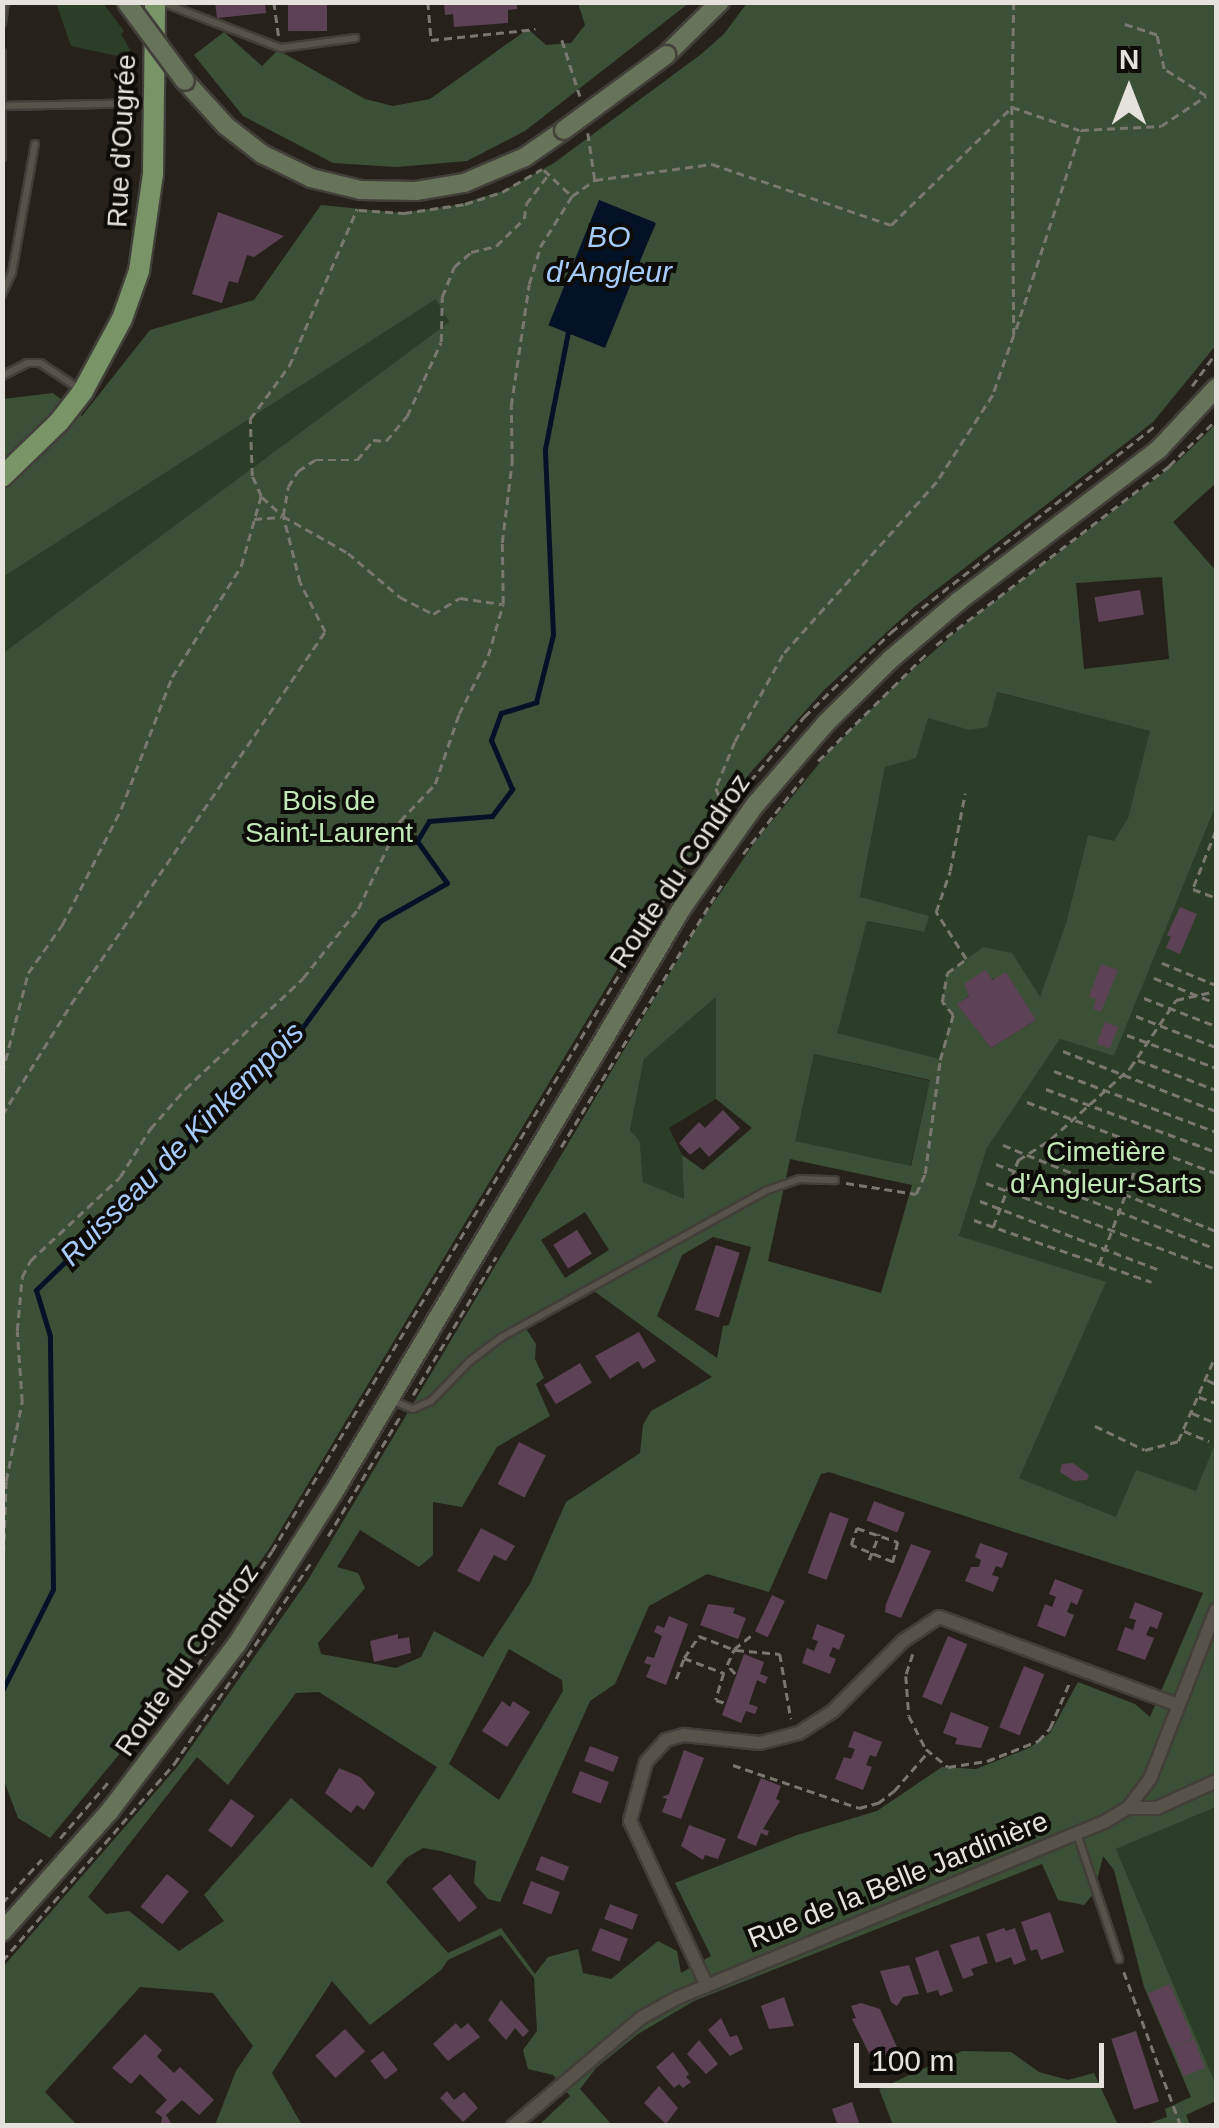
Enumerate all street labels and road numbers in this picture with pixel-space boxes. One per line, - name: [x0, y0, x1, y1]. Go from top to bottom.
- street label: Rue d'Ougrée: [101, 54, 143, 228]
- street label: Route du Condroz: [603, 767, 757, 975]
- street label: Route du Condroz: [108, 1557, 266, 1763]
- street label: Rue de la Belle Jardinière: [743, 1804, 1053, 1956]

